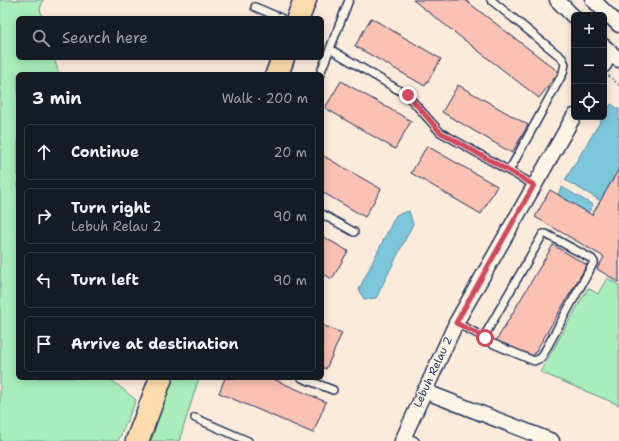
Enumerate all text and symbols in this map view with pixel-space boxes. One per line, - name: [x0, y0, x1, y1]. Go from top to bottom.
- map controls: [571, 12, 607, 120]
- button: +: [571, 12, 607, 48]
- search box: [16, 16, 324, 60]
- icon: search: [30, 27, 52, 49]
- text: Search here: [62, 28, 148, 48]
- button: −: [571, 48, 607, 84]
- button: locate: [571, 84, 607, 120]
- route end: [399, 86, 417, 104]
- text: 3 min: [32, 87, 82, 109]
- text: Walk · 200 m: [222, 90, 308, 107]
- icon: ahead: [33, 141, 55, 163]
- text: Continue: [71, 142, 139, 162]
- text: 20 m: [274, 144, 307, 161]
- text: Turn right: [71, 198, 151, 218]
- icon: right: [33, 205, 55, 227]
- text: 90 m: [273, 208, 307, 225]
- text: Lebuh Relau 2: [71, 218, 162, 235]
- icon: left: [33, 269, 55, 291]
- text: Turn left: [71, 270, 139, 290]
- text: 90 m: [273, 272, 307, 289]
- route start: [476, 329, 494, 347]
- icon: arrive: [33, 333, 55, 355]
- text: Arrive at destination: [71, 334, 239, 354]
- street label: Lebuh Relau 2: [410, 334, 456, 410]

